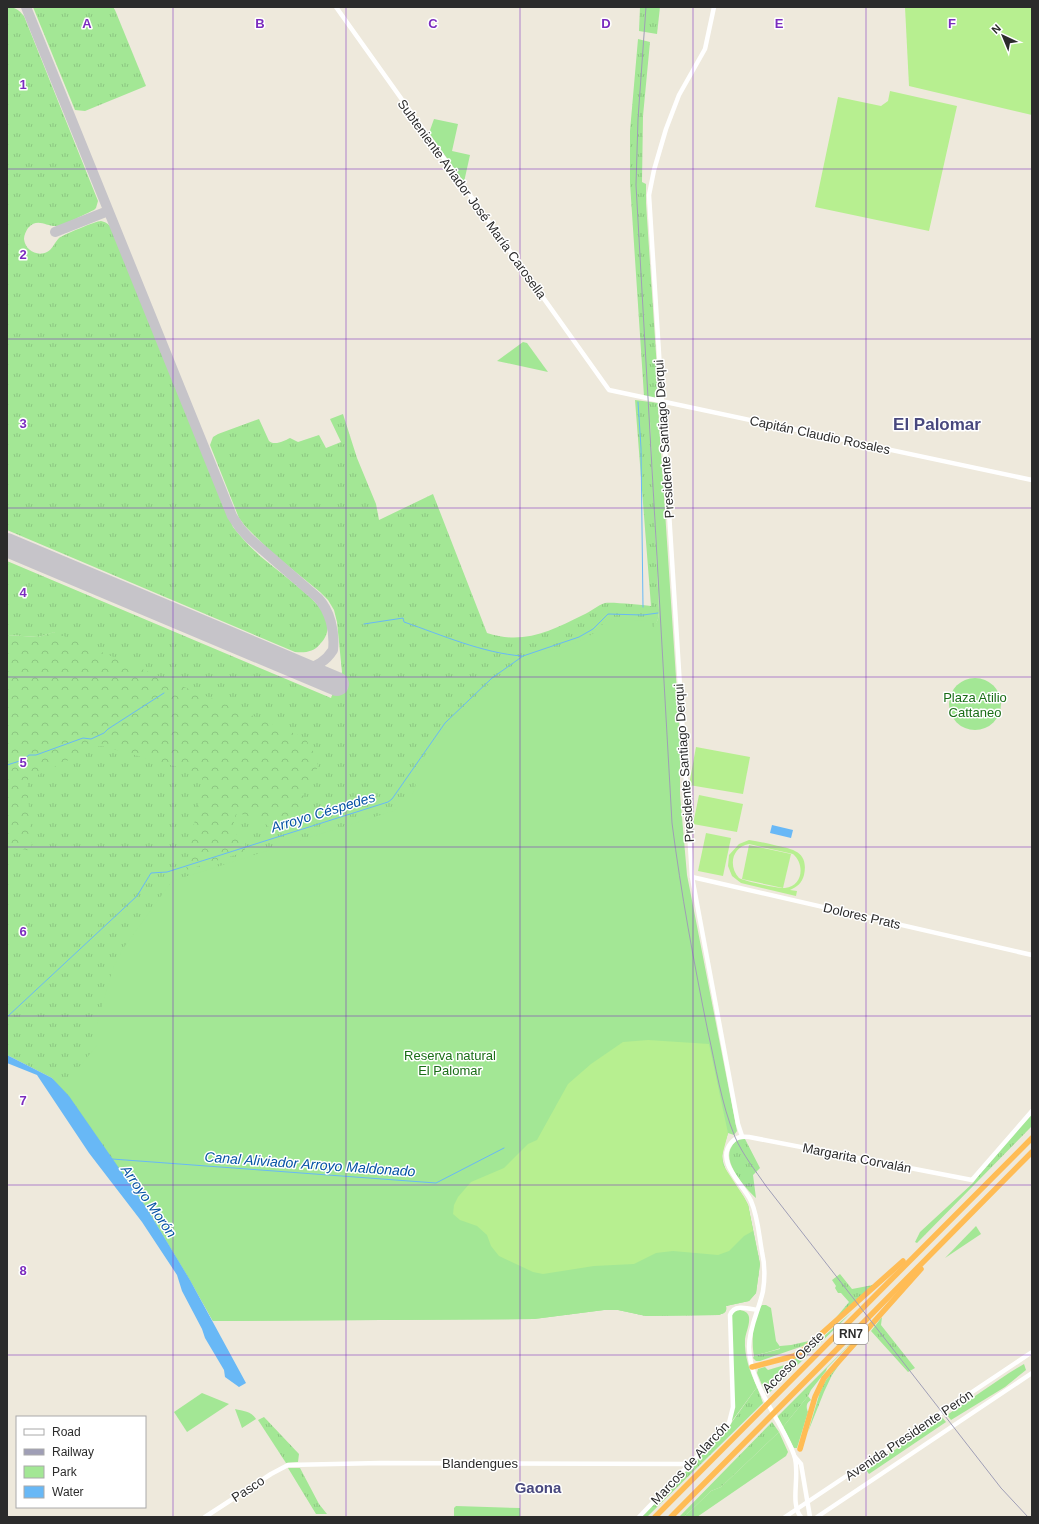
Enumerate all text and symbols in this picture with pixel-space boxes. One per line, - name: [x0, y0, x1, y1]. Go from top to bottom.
- text: A: [82, 16, 92, 31]
- text: B: [255, 16, 265, 31]
- text: C: [428, 16, 438, 31]
- text: D: [601, 16, 611, 31]
- text: E: [775, 16, 784, 31]
- text: F: [948, 16, 956, 31]
- north arrow: [983, 16, 1023, 56]
- text: N: [989, 22, 1003, 36]
- text: 1: [19, 77, 27, 92]
- street label: Subteniente Aviador José María Carosella: [395, 96, 550, 302]
- text: 2: [19, 247, 27, 262]
- street label: Presidente Santiago Derqui: [651, 359, 677, 519]
- street label: Capitán Claudio Rosales: [748, 413, 892, 457]
- district label: El Palomar: [893, 415, 981, 434]
- text: 3: [19, 416, 27, 431]
- text: 4: [19, 585, 27, 600]
- street label: Presidente Santiago Derqui: [671, 683, 697, 843]
- park label: Plaza Atilio Cattaneo: [943, 690, 1007, 720]
- text: 5: [19, 755, 27, 770]
- water label: Arroyo Céspedes: [268, 789, 377, 836]
- street label: Dolores Prats: [822, 900, 903, 932]
- text: 6: [19, 924, 27, 939]
- park label: Reserva natural El Palomar: [404, 1048, 496, 1078]
- text: 7: [19, 1093, 27, 1108]
- street label: Margarita Corvalán: [801, 1140, 913, 1176]
- water label: Canal Aliviador Arroyo Maldonado: [204, 1149, 416, 1179]
- water label: Arroyo Morón: [118, 1161, 180, 1240]
- text: 8: [19, 1263, 27, 1278]
- road number: RN7: [834, 1324, 868, 1344]
- street label: Acceso Oeste: [759, 1328, 827, 1396]
- street label: Avenida Presidente Perón: [842, 1387, 976, 1483]
- legend: [16, 1416, 146, 1508]
- street label: Marcos de Alarcón: [648, 1419, 732, 1507]
- text: Road: [52, 1425, 81, 1439]
- text: Railway: [52, 1445, 94, 1459]
- street label: Blandengues: [442, 1456, 518, 1471]
- text: Park: [52, 1465, 78, 1479]
- street label: Pasco: [229, 1473, 267, 1505]
- district label: Gaona: [515, 1479, 562, 1496]
- text: Water: [52, 1485, 84, 1499]

